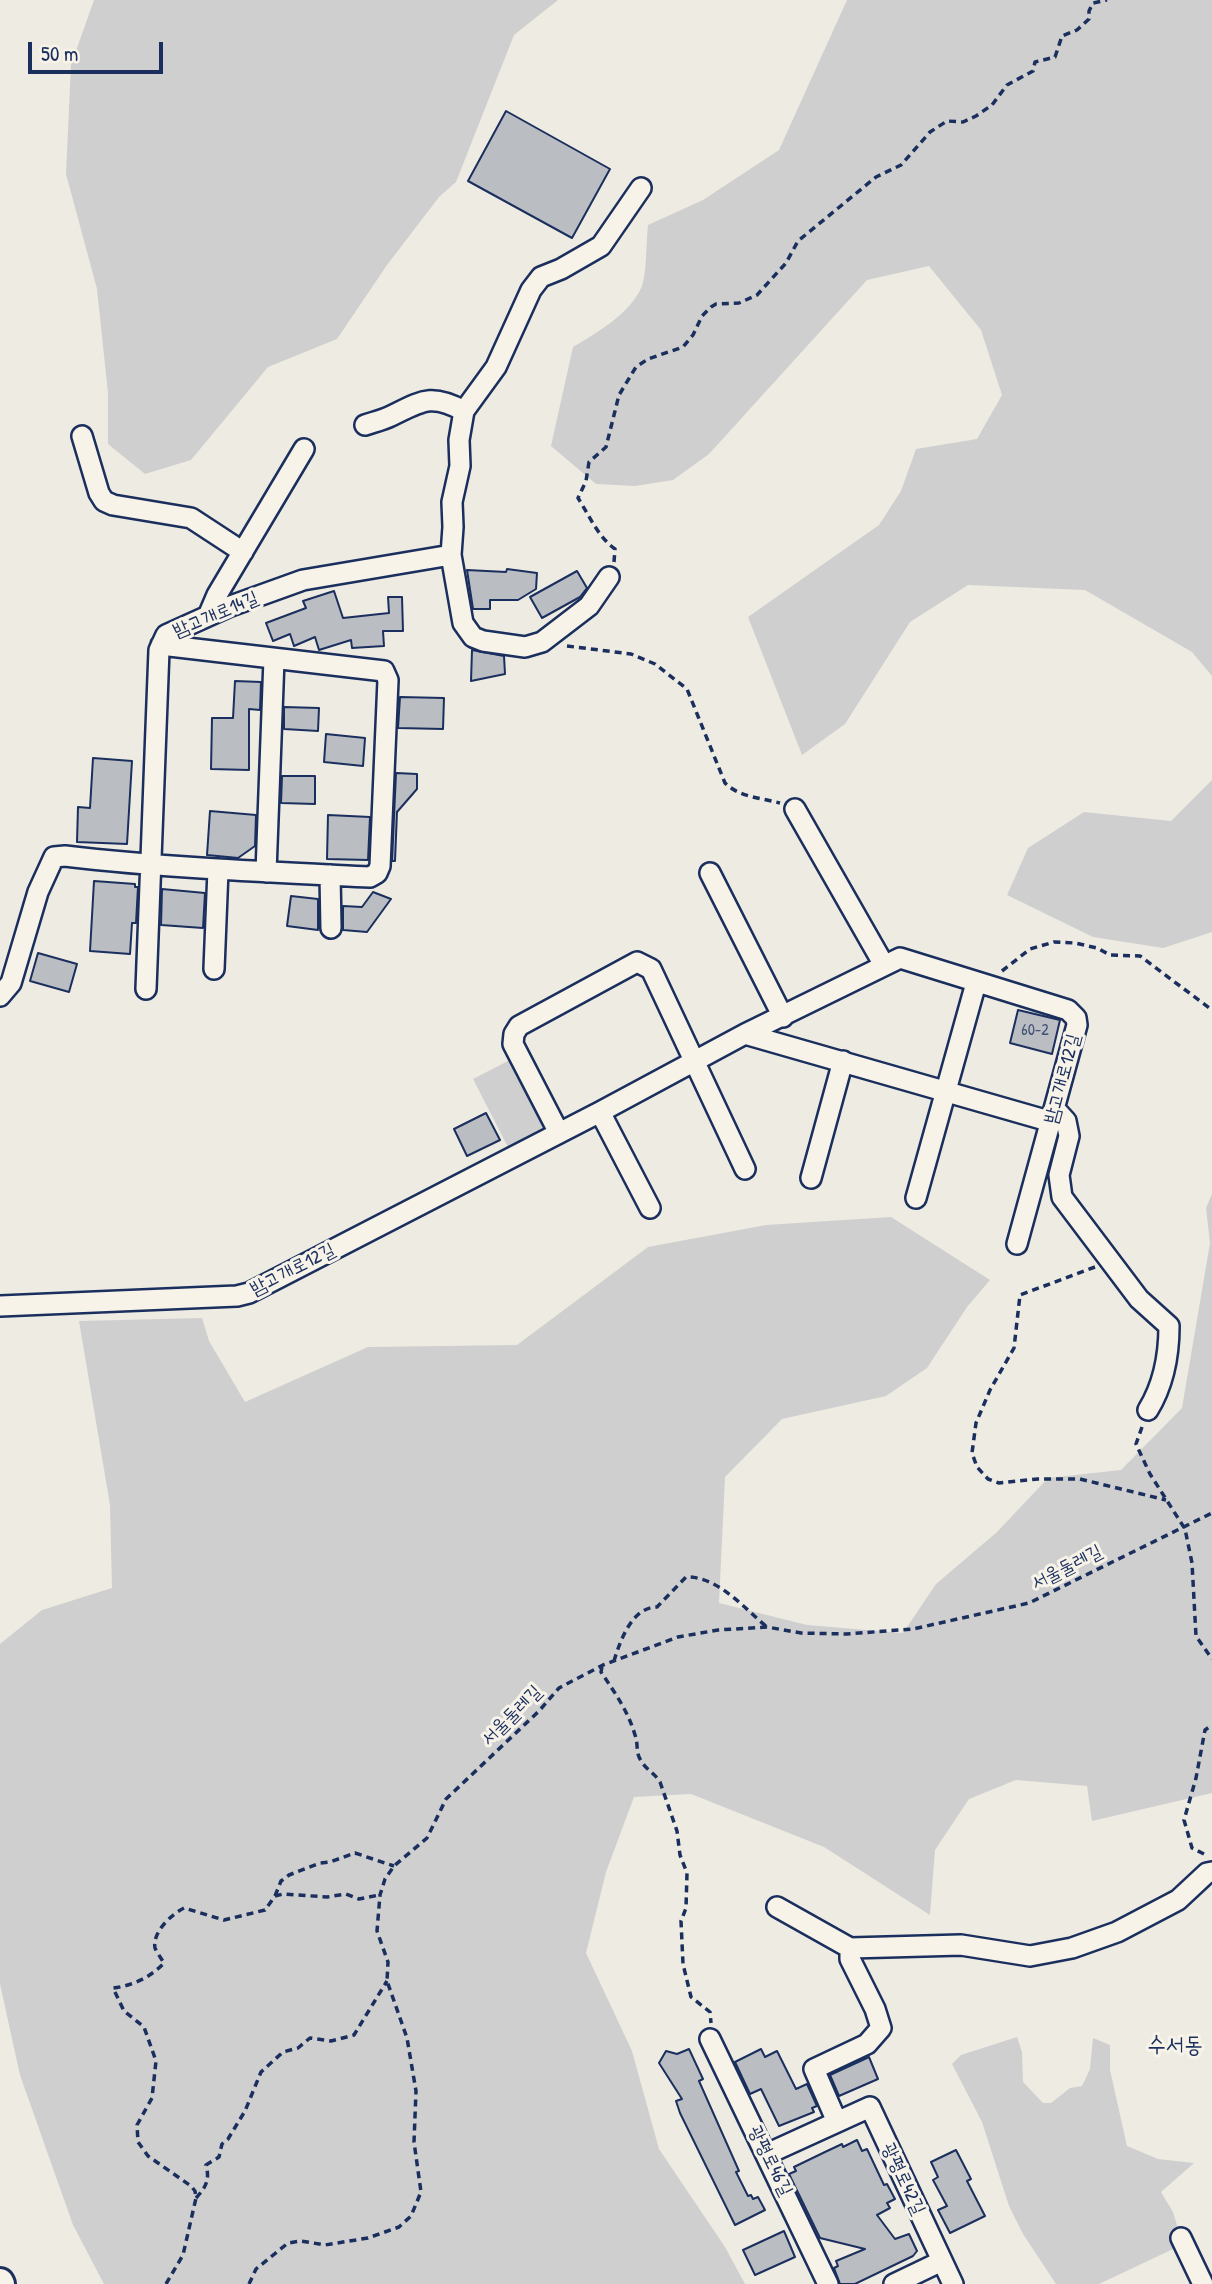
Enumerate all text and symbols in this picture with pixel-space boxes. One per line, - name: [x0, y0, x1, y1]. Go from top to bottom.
- scale bar: [32, 28, 166, 72]
- text: 50 m: [41, 39, 78, 68]
- street label: 밤고개로14길: [170, 587, 262, 643]
- house number: 60-2: [1021, 1021, 1049, 1041]
- street label: 밤고개로12길: [1040, 1032, 1086, 1126]
- street label: 밤고개로12길: [247, 1239, 339, 1301]
- street label: 서울둘레길: [1028, 1540, 1106, 1596]
- street label: 서울둘레길: [477, 1681, 547, 1751]
- district label: 수서동: [1147, 2032, 1203, 2060]
- street label: 광평로46길: [743, 2122, 797, 2200]
- street label: 광평로42길: [876, 2139, 930, 2219]

